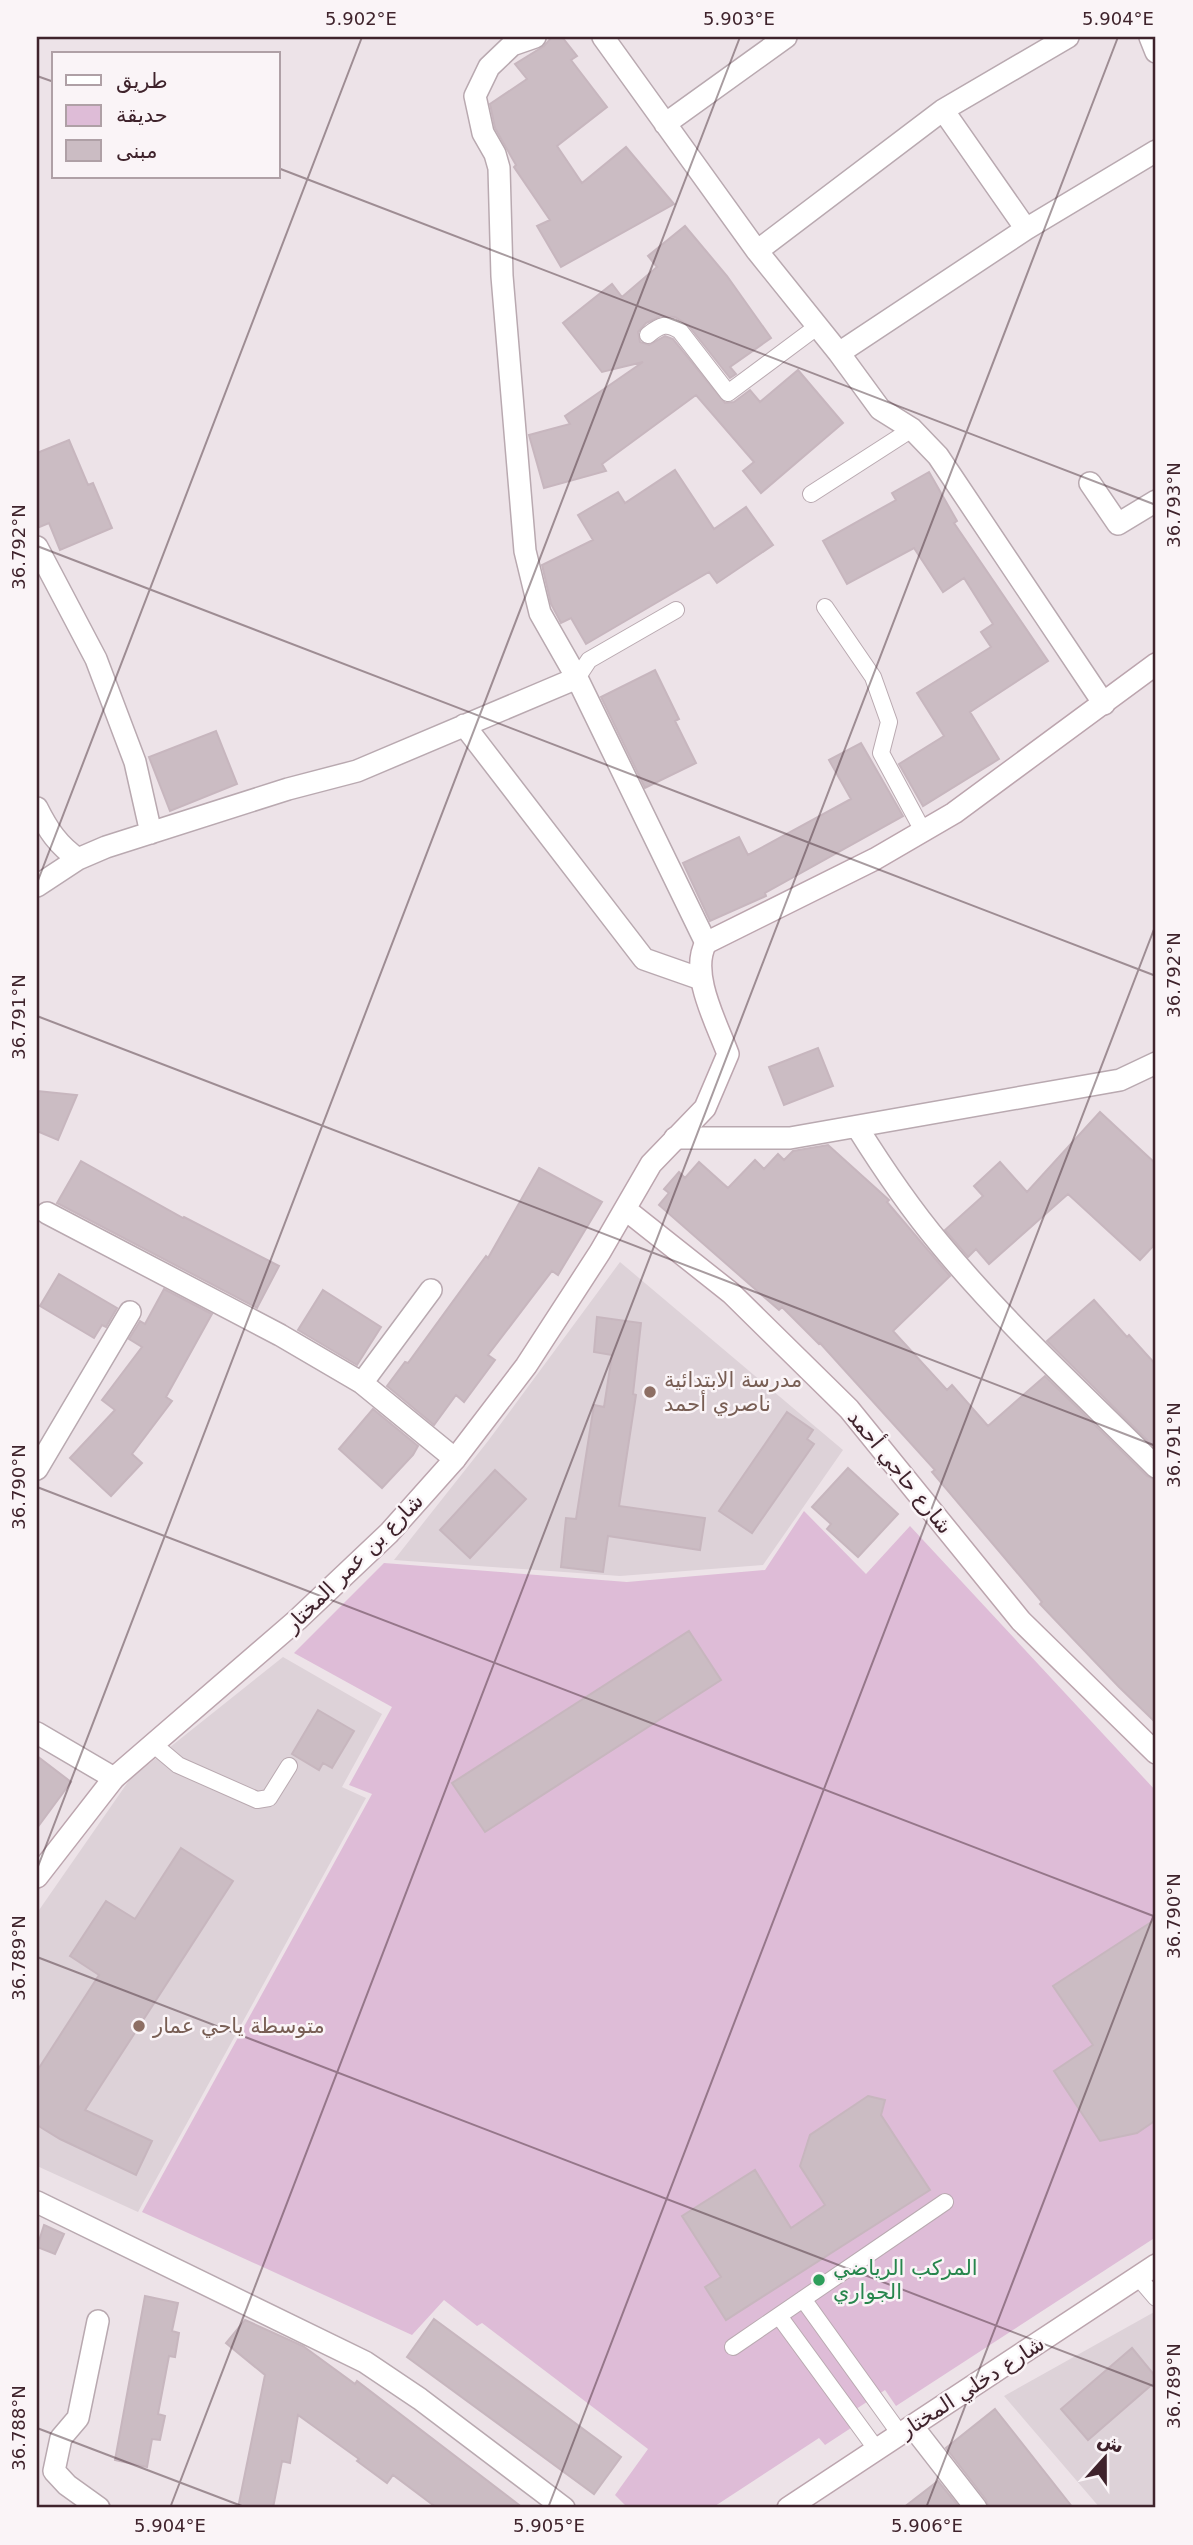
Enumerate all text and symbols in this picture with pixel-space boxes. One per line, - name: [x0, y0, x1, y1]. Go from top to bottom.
- text: 5.902°E: [325, 8, 397, 29]
- text: 5.903°E: [703, 8, 775, 29]
- text: 5.904°E: [1082, 8, 1154, 29]
- legend: [52, 52, 280, 178]
- text: طريق: [116, 69, 168, 93]
- text: حديقة: [116, 103, 168, 127]
- text: مبنى: [116, 139, 157, 163]
- text: 36.793°N: [1163, 462, 1184, 548]
- text: 36.792°N: [8, 504, 29, 590]
- text: 36.792°N: [1163, 932, 1184, 1018]
- text: 36.791°N: [8, 974, 29, 1060]
- place label: مدرسة الابتدائية ناصري أحمد: [664, 1368, 802, 1416]
- marker: مدرسة الابتدائية ناصري أحمد: [642, 1384, 658, 1400]
- text: 36.791°N: [1163, 1402, 1184, 1488]
- street label: شارع حاجي أحمد: [843, 1404, 959, 1539]
- text: 36.790°N: [8, 1444, 29, 1530]
- street label: شارع بن عمر المختار: [279, 1489, 428, 1638]
- text: 36.790°N: [1163, 1873, 1184, 1959]
- text: 36.789°N: [8, 1915, 29, 2001]
- place label: متوسطة ياحي عمار: [152, 2014, 325, 2038]
- marker: متوسطة ياحي عمار: [131, 2018, 147, 2034]
- place label: المركب الرياضي الجواري: [833, 2256, 978, 2304]
- marker: المركب الرياضي الجواري: [811, 2272, 827, 2288]
- street label: شارع دخلي المختار: [894, 2331, 1049, 2443]
- text: 36.789°N: [1163, 2343, 1184, 2429]
- text: 36.788°N: [8, 2385, 29, 2471]
- north arrow: [1070, 2422, 1140, 2492]
- text: ش: [1095, 2427, 1127, 2458]
- text: 5.904°E: [134, 2515, 206, 2536]
- text: 5.905°E: [513, 2515, 585, 2536]
- text: 5.906°E: [891, 2515, 963, 2536]

